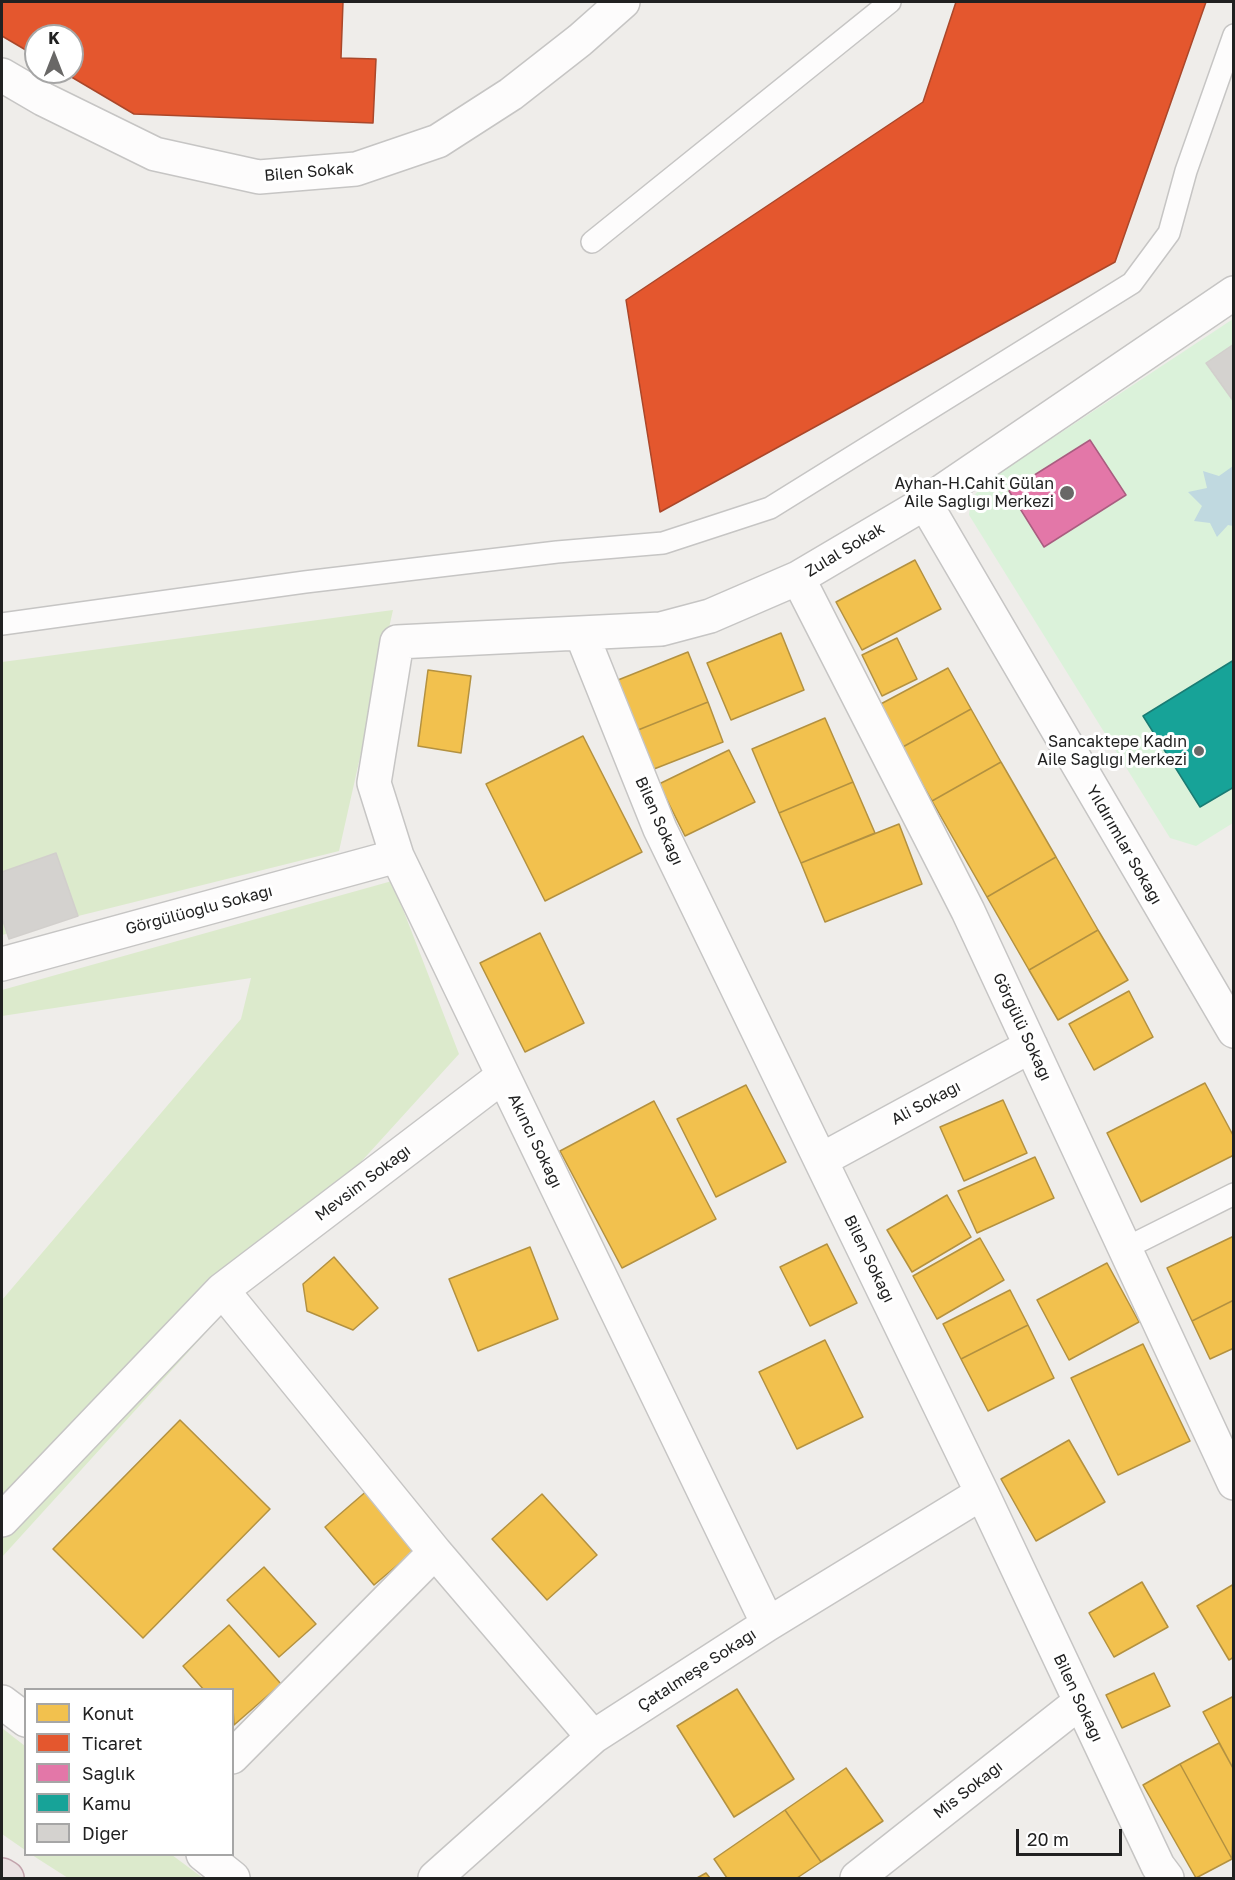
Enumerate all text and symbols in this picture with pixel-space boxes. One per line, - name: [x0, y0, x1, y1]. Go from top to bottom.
- north arrow: [24, 24, 84, 84]
- text: K: [48, 28, 60, 48]
- street label: Bilen Sokak: [263, 159, 355, 185]
- place label: Ayhan-H.Cahit Gülan Aile Sağlığı Merkezi: [894, 474, 1054, 512]
- marker: Ayhan-H.Cahit Gülan Aile Sağlığı Merkezi: [1058, 484, 1076, 502]
- street label: Zulal Sokak: [802, 519, 888, 581]
- place label: Sancaktepe Kadın Aile Sağlığı Merkezi: [1037, 732, 1187, 770]
- marker: Sancaktepe Kadın Aile Sağlığı Merkezi: [1192, 744, 1206, 758]
- street label: Bilen Sokağı: [631, 774, 687, 868]
- street label: Yıldırımlar Sokağı: [1082, 782, 1166, 908]
- street label: Görgülüoğlu Sokağı: [123, 881, 275, 939]
- street label: Görgülü Sokağı: [989, 970, 1055, 1084]
- street label: Ali Sokağı: [888, 1077, 964, 1129]
- street label: Akıncı Sokağı: [504, 1091, 566, 1191]
- street label: Mevsim Sokağı: [312, 1141, 414, 1225]
- street label: Bilen Sokağı: [840, 1212, 898, 1306]
- street label: Çatalmeşe Sokağı: [634, 1625, 760, 1715]
- street label: Bilen Sokağı: [1049, 1651, 1107, 1745]
- legend: [24, 1688, 234, 1856]
- text: Konut: [82, 1702, 134, 1724]
- text: Ticaret: [82, 1732, 142, 1754]
- street label: Mis Sokağı: [930, 1757, 1006, 1823]
- text: Sağlık: [82, 1762, 136, 1784]
- text: Kamu: [82, 1792, 131, 1814]
- scale bar: [1019, 1817, 1126, 1855]
- text: Diğer: [82, 1822, 128, 1844]
- text: 20 m: [1027, 1828, 1069, 1850]

